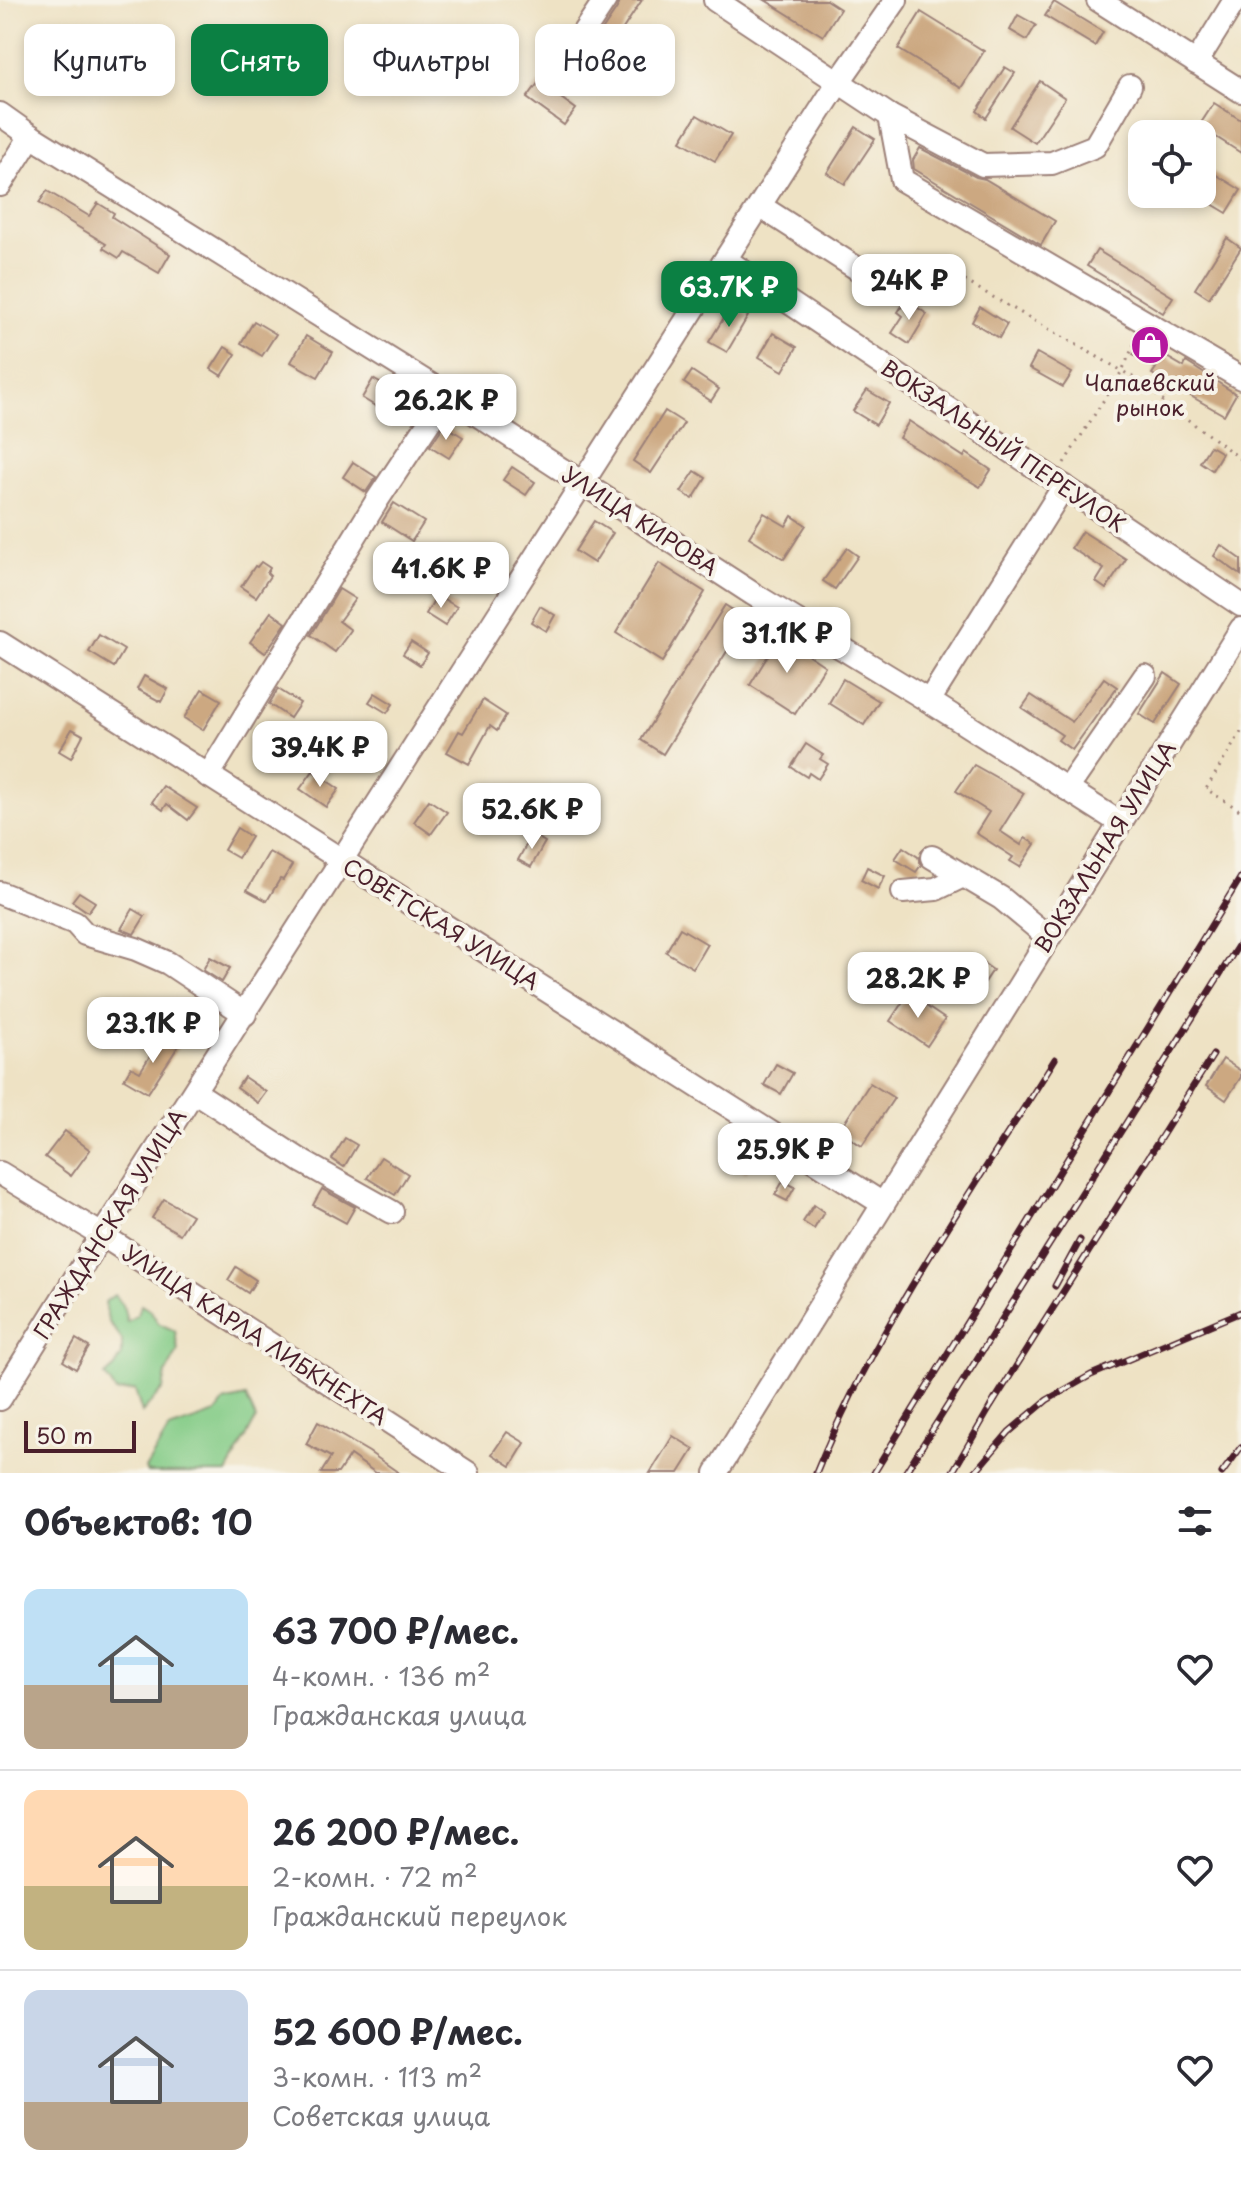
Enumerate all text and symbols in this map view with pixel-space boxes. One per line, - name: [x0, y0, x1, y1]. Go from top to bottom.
- chip: Купить: [24, 24, 175, 96]
- chip: Снять: [191, 24, 328, 96]
- chip: Фильтры: [344, 24, 519, 96]
- chip: Новое: [535, 24, 675, 96]
- map controls: [1128, 120, 1216, 208]
- button: locate: [1128, 120, 1216, 208]
- pin: 24K ₽: [853, 254, 965, 322]
- text: 24K ₽: [870, 260, 948, 299]
- pin: 63.7K ₽: [655, 261, 803, 329]
- text: 63.7K ₽: [679, 267, 779, 306]
- shop icon: Чапаевский рынок: [1129, 324, 1171, 366]
- street label: ВОКЗАЛЬНЫЙ ПЕРЕУЛОК: [875, 350, 1133, 539]
- place label: Чапаевский рынок: [1085, 365, 1215, 423]
- pin: 26.2K ₽: [372, 374, 520, 442]
- text: 26.2K ₽: [393, 380, 499, 419]
- street label: УЛИЦА КИРОВА: [556, 457, 725, 583]
- pin: 41.6K ₽: [367, 542, 515, 610]
- text: 41.6K ₽: [391, 548, 491, 587]
- pin: 31.1K ₽: [713, 607, 861, 675]
- text: 31.1K ₽: [741, 613, 833, 652]
- pin: 39.4K ₽: [246, 721, 394, 789]
- text: 39.4K ₽: [270, 727, 370, 766]
- street label: ВОКЗАЛЬНАЯ УЛИЦА: [1025, 734, 1183, 959]
- pin: 52.6K ₽: [458, 783, 606, 851]
- text: 52.6K ₽: [481, 789, 583, 828]
- street label: СОВЕТСКАЯ УЛИЦА: [337, 849, 547, 997]
- pin: 28.2K ₽: [844, 952, 992, 1020]
- text: 28.2K ₽: [866, 958, 970, 997]
- pin: 23.1K ₽: [79, 997, 227, 1065]
- text: 23.1K ₽: [105, 1003, 201, 1042]
- street label: ГРАЖДАНСКАЯ УЛИЦА: [24, 1102, 193, 1345]
- pin: 25.9K ₽: [711, 1123, 859, 1191]
- text: 25.9K ₽: [736, 1129, 834, 1168]
- street label: УЛИЦА КАРЛА ЛИБКНЕХТА: [117, 1235, 395, 1432]
- scale bar: [24, 1417, 136, 1453]
- text: 50 m: [36, 1418, 93, 1451]
- text: Объектов: 10: [24, 1495, 252, 1547]
- icon: filters: [1173, 1499, 1217, 1543]
- text: 63 700 ₽/мес.: [272, 1604, 519, 1656]
- icon: home: [88, 1621, 184, 1717]
- icon: heart: [1173, 1647, 1217, 1691]
- text: 4-комн. · 136 m²: [272, 1656, 490, 1695]
- text: Гражданская улица: [272, 1695, 526, 1734]
- text: 26 200 ₽/мес.: [272, 1805, 520, 1857]
- icon: home: [88, 1822, 184, 1918]
- icon: heart: [1173, 1848, 1217, 1892]
- text: 2-комн. · 72 m²: [272, 1857, 478, 1896]
- text: Гражданский переулок: [272, 1896, 567, 1935]
- text: 52 600 ₽/мес.: [272, 2005, 523, 2057]
- icon: home: [88, 2022, 184, 2118]
- icon: heart: [1173, 2048, 1217, 2092]
- text: 3-комн. · 113 m²: [272, 2057, 482, 2096]
- text: Советская улица: [272, 2096, 490, 2135]

